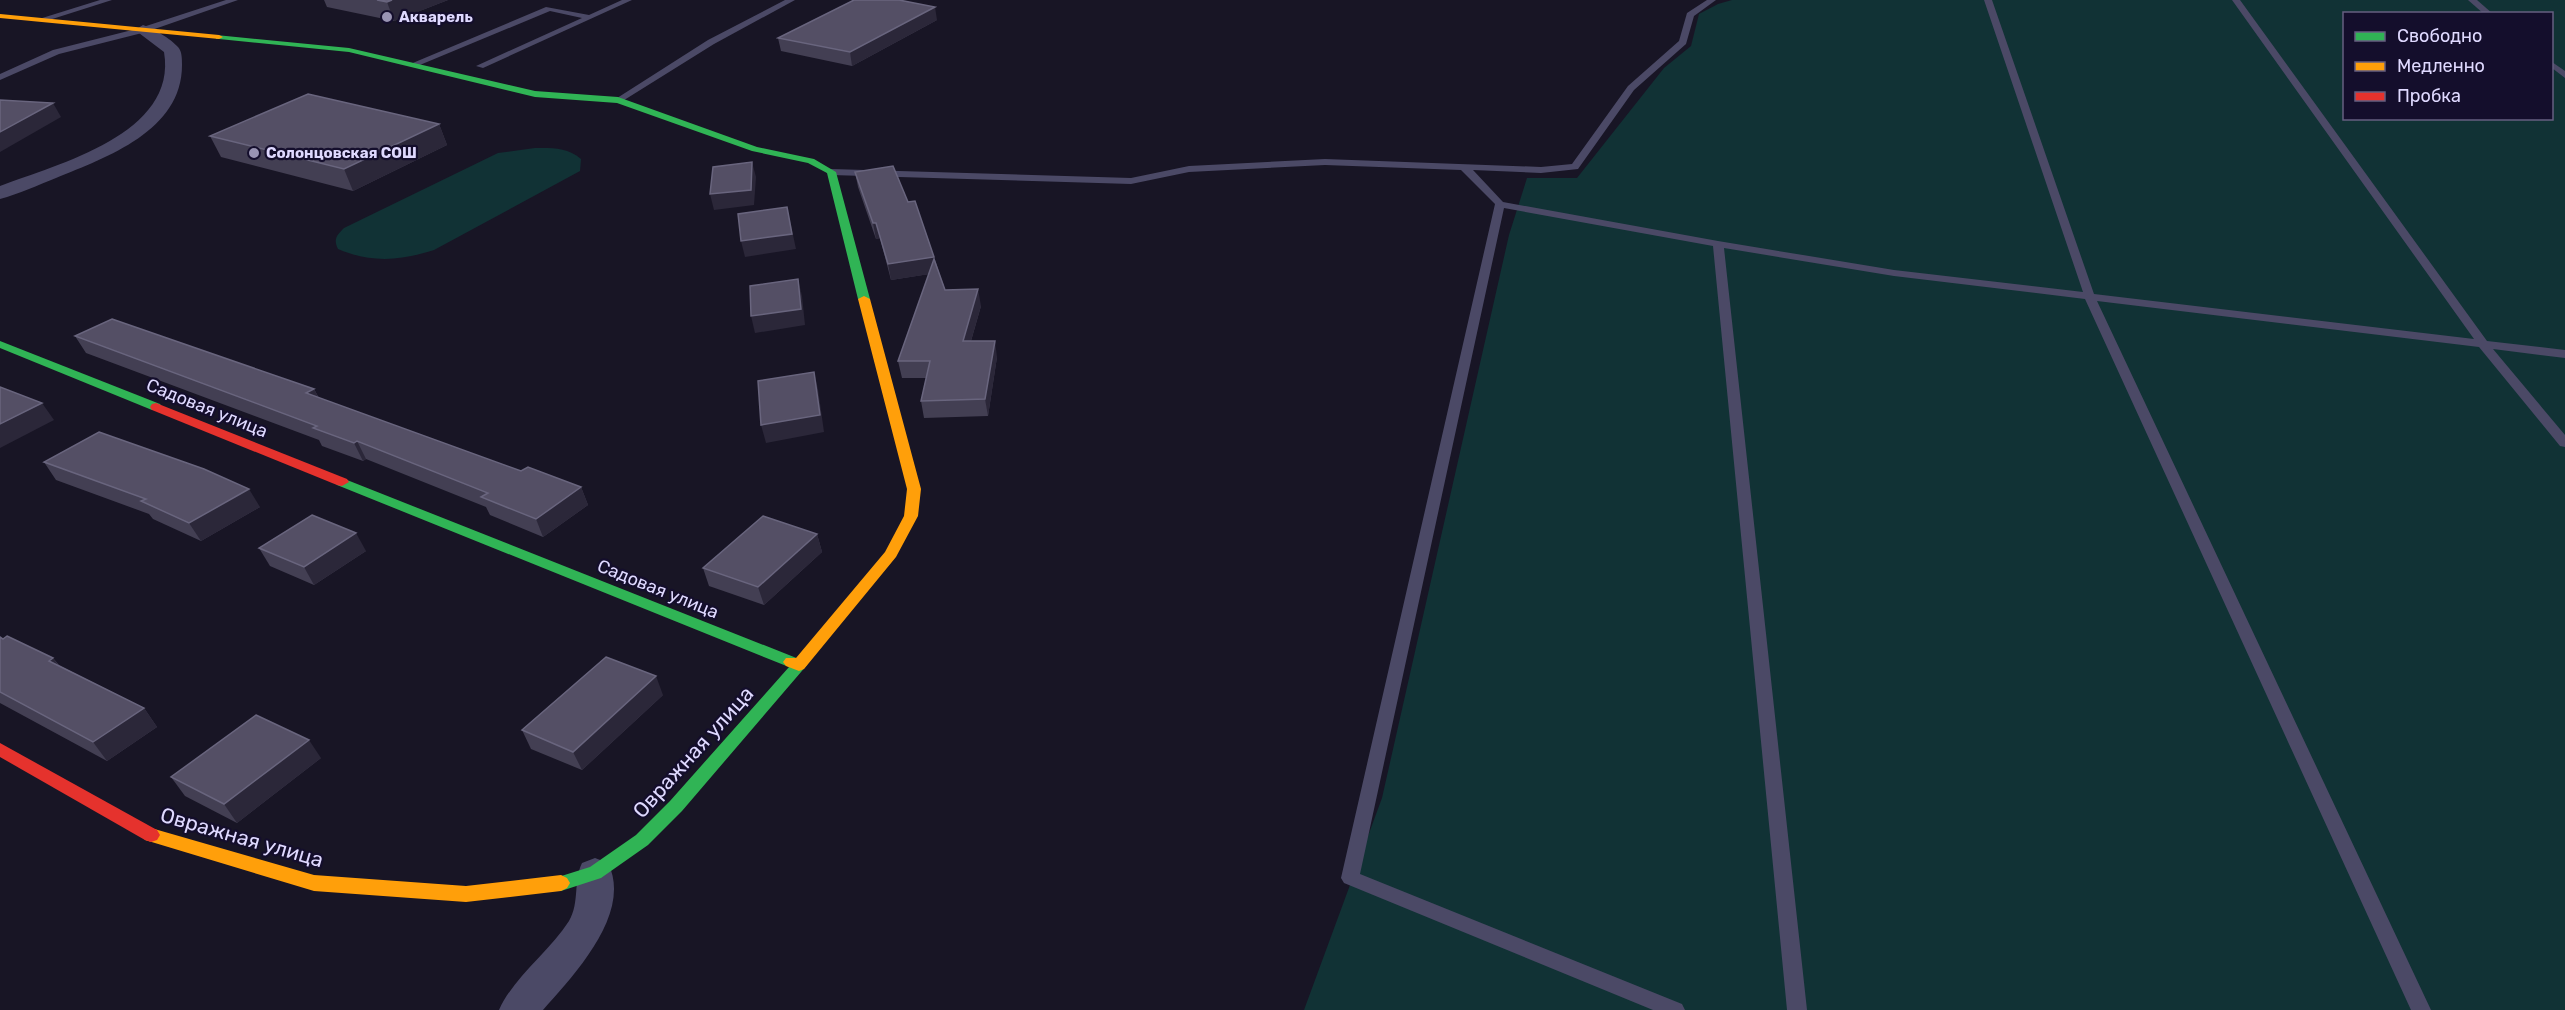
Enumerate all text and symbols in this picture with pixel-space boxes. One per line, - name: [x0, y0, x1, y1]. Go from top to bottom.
- place label: Акварель: [399, 8, 473, 26]
- marker: Акварель: [380, 10, 394, 24]
- legend: [2343, 12, 2553, 120]
- text: Свободно: [2397, 25, 2482, 47]
- text: Медленно: [2397, 55, 2485, 77]
- text: Пробка: [2397, 85, 2461, 107]
- place label: Солонцовская СОШ: [266, 144, 417, 162]
- marker: Солонцовская СОШ: [247, 146, 261, 160]
- street label: Садовая улица: [143, 374, 271, 442]
- street label: Садовая улица: [594, 555, 722, 623]
- street label: Овражная улица: [627, 681, 759, 823]
- street label: Овражная улица: [158, 802, 326, 872]

